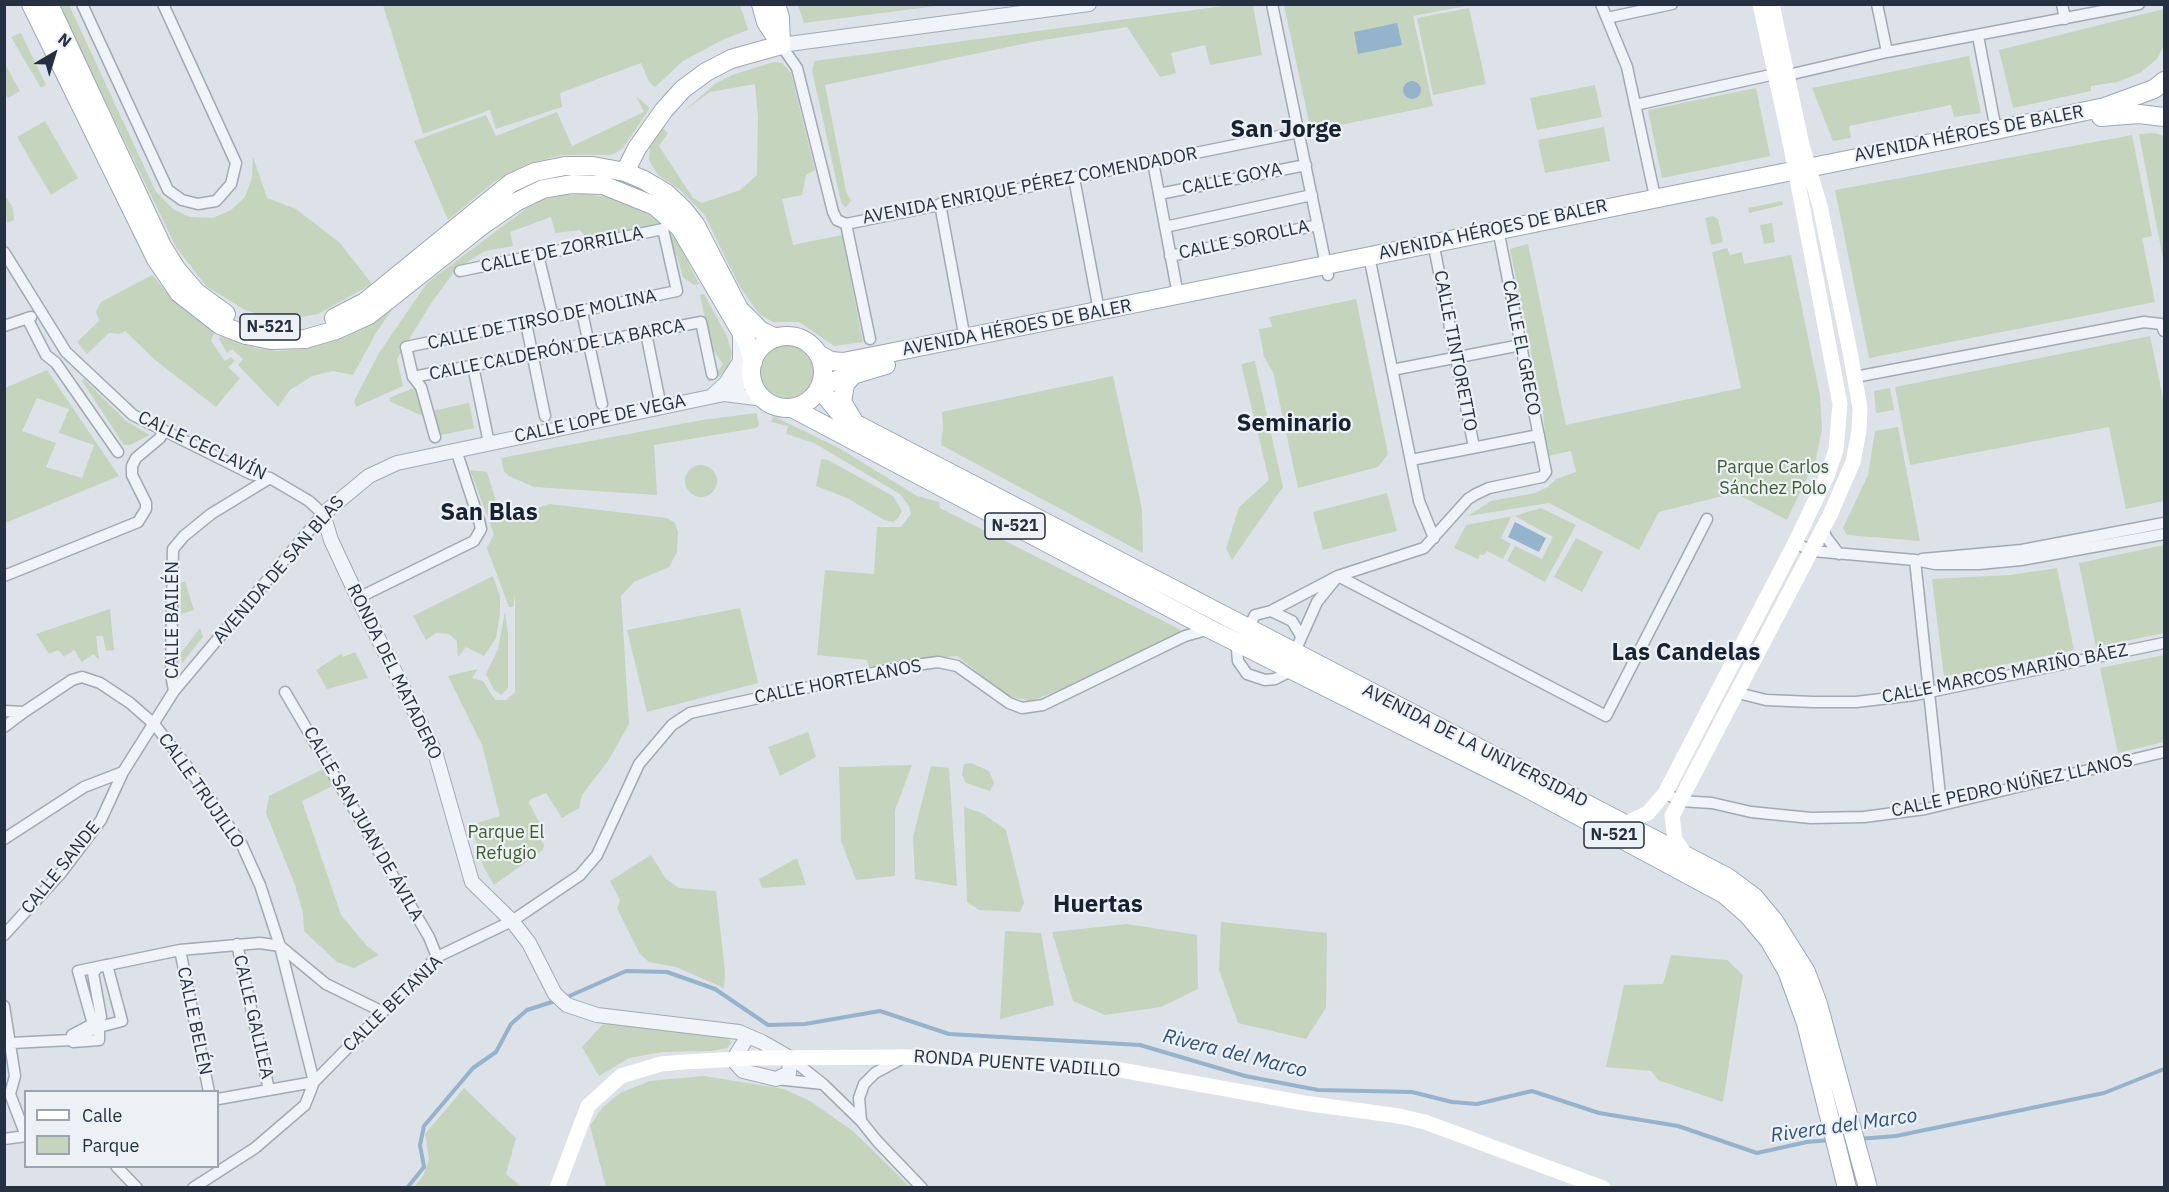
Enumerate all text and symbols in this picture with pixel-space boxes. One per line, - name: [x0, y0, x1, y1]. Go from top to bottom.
- north arrow: [24, 24, 84, 84]
- text: N: [54, 28, 76, 51]
- street label: AVENIDA HÉROES DE BALER: [1852, 101, 2086, 167]
- district label: San Jorge: [1230, 116, 1342, 144]
- street label: AVENIDA ENRIQUE PÉREZ COMENDADOR: [861, 143, 1199, 229]
- street label: CALLE GOYA: [1180, 159, 1284, 199]
- street label: AVENIDA HÉROES DE BALER: [1377, 195, 1609, 265]
- street label: CALLE SOROLLA: [1177, 216, 1311, 264]
- street label: CALLE DE ZORRILLA: [479, 222, 645, 278]
- street label: CALLE TINTORETTO: [1429, 269, 1481, 433]
- street label: CALLE EL GRECO: [1497, 278, 1545, 418]
- street label: CALLE DE TIRSO DE MOLINA: [426, 285, 658, 355]
- street label: AVENIDA HÉROES DE BALER: [900, 295, 1134, 361]
- road number: N-521: [240, 314, 300, 340]
- street label: CALLE CALDERÓN DE LA BARCA: [427, 315, 687, 385]
- street label: CALLE LOPE DE VEGA: [512, 390, 688, 448]
- street label: CALLE CECLAVÍN: [134, 407, 270, 485]
- district label: Seminario: [1237, 410, 1351, 438]
- park label: Parque Carlos Sánchez Polo: [1717, 457, 1829, 500]
- street label: AVENIDA DE SAN BLAS: [209, 492, 349, 648]
- district label: San Blas: [440, 499, 538, 527]
- road number: N-521: [985, 513, 1045, 539]
- street label: CALLE BAILÉN: [162, 561, 184, 679]
- street label: RONDA DEL MATADERO: [342, 581, 446, 763]
- district label: Las Candelas: [1612, 639, 1760, 667]
- street label: CALLE MARCOS MARIÑO BÁEZ: [1880, 640, 2130, 708]
- street label: CALLE HORTELANOS: [753, 655, 923, 709]
- street label: AVENIDA DE LA UNIVERSIDAD: [1359, 680, 1591, 812]
- street label: CALLE SAN JUAN DE ÁVILA: [298, 723, 428, 925]
- street label: CALLE TRUJILLO: [153, 729, 249, 853]
- street label: CALLE PEDRO NÚÑEZ LLANOS: [1889, 750, 2135, 822]
- street label: CALLE SANDE: [17, 817, 105, 919]
- park label: Parque El Refugio: [467, 822, 545, 864]
- road number: N-521: [1584, 822, 1644, 848]
- district label: Huertas: [1053, 891, 1143, 919]
- street label: CALLE BETANIA: [339, 951, 447, 1057]
- street label: CALLE GALILEA: [228, 953, 278, 1081]
- street label: CALLE BELÉN: [172, 965, 216, 1077]
- water label: Rivera del Marco: [1160, 1024, 1310, 1084]
- street label: RONDA PUENTE VADILLO: [913, 1046, 1121, 1082]
- legend: [24, 1090, 219, 1168]
- text: Calle: [82, 1104, 122, 1127]
- water label: Rivera del Marco: [1769, 1104, 1919, 1148]
- text: Parque: [82, 1134, 139, 1157]

